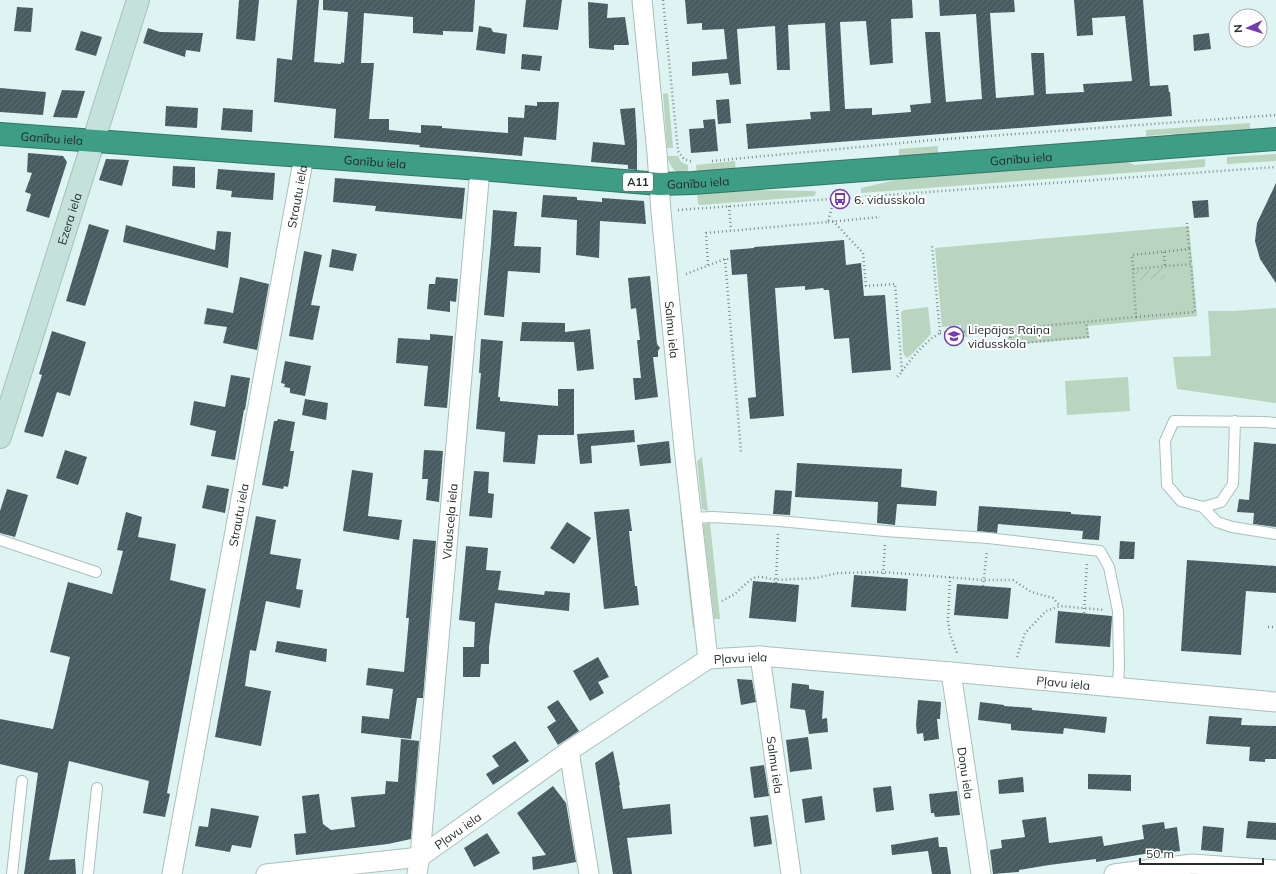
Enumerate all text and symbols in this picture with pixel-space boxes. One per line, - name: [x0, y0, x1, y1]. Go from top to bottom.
- north arrow: [1228, 8, 1268, 48]
- text: N: [1231, 24, 1245, 33]
- street label: Ganību iela: [20, 128, 84, 148]
- street label: Ganību iela: [989, 148, 1053, 168]
- street label: Ganību iela: [343, 152, 407, 171]
- street label: Strautu iela: [283, 164, 310, 229]
- road number: A11: [623, 173, 653, 191]
- street label: Ganību iela: [667, 173, 730, 191]
- bus stop icon: 6. vidusskola: [829, 188, 851, 210]
- street label: Ezera iela: [54, 191, 84, 247]
- place label: 6. vidusskola: [854, 192, 925, 207]
- street label: Salmu iela: [662, 300, 683, 359]
- place label: Liepājas Raiņa vidusskola: [968, 322, 1050, 351]
- school or university icon: Liepājas Raiņa vidusskola: [943, 325, 965, 347]
- street label: Strautu iela: [225, 482, 251, 548]
- street label: Vidusceļa iela: [438, 483, 460, 560]
- street label: Pļavu iela: [713, 649, 768, 667]
- street label: Pļavu iela: [1036, 672, 1091, 692]
- street label: Salmu iela: [764, 735, 787, 794]
- street label: Doņu iela: [955, 746, 977, 800]
- street label: Pļavu iela: [431, 809, 484, 852]
- scale bar: [1140, 840, 1263, 866]
- text: 50 m: [1146, 846, 1174, 861]

